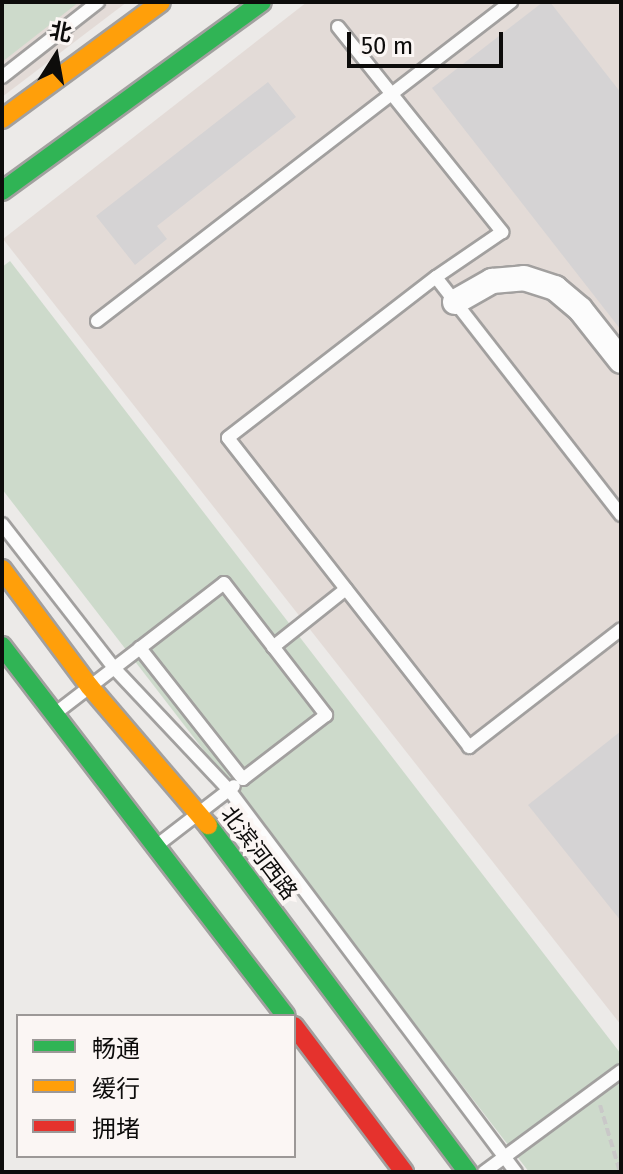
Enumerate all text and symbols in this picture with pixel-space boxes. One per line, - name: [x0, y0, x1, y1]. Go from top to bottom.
- north arrow: [16, 16, 96, 96]
- scale bar: [351, 16, 507, 66]
- text: 北: [47, 17, 74, 47]
- text: 50 m: [361, 32, 413, 60]
- street label: 北滨河西路: [215, 801, 303, 905]
- legend: [16, 1014, 296, 1158]
- text: 畅通: [92, 1035, 140, 1063]
- text: 缓行: [92, 1075, 140, 1103]
- text: 拥堵: [92, 1115, 140, 1143]

